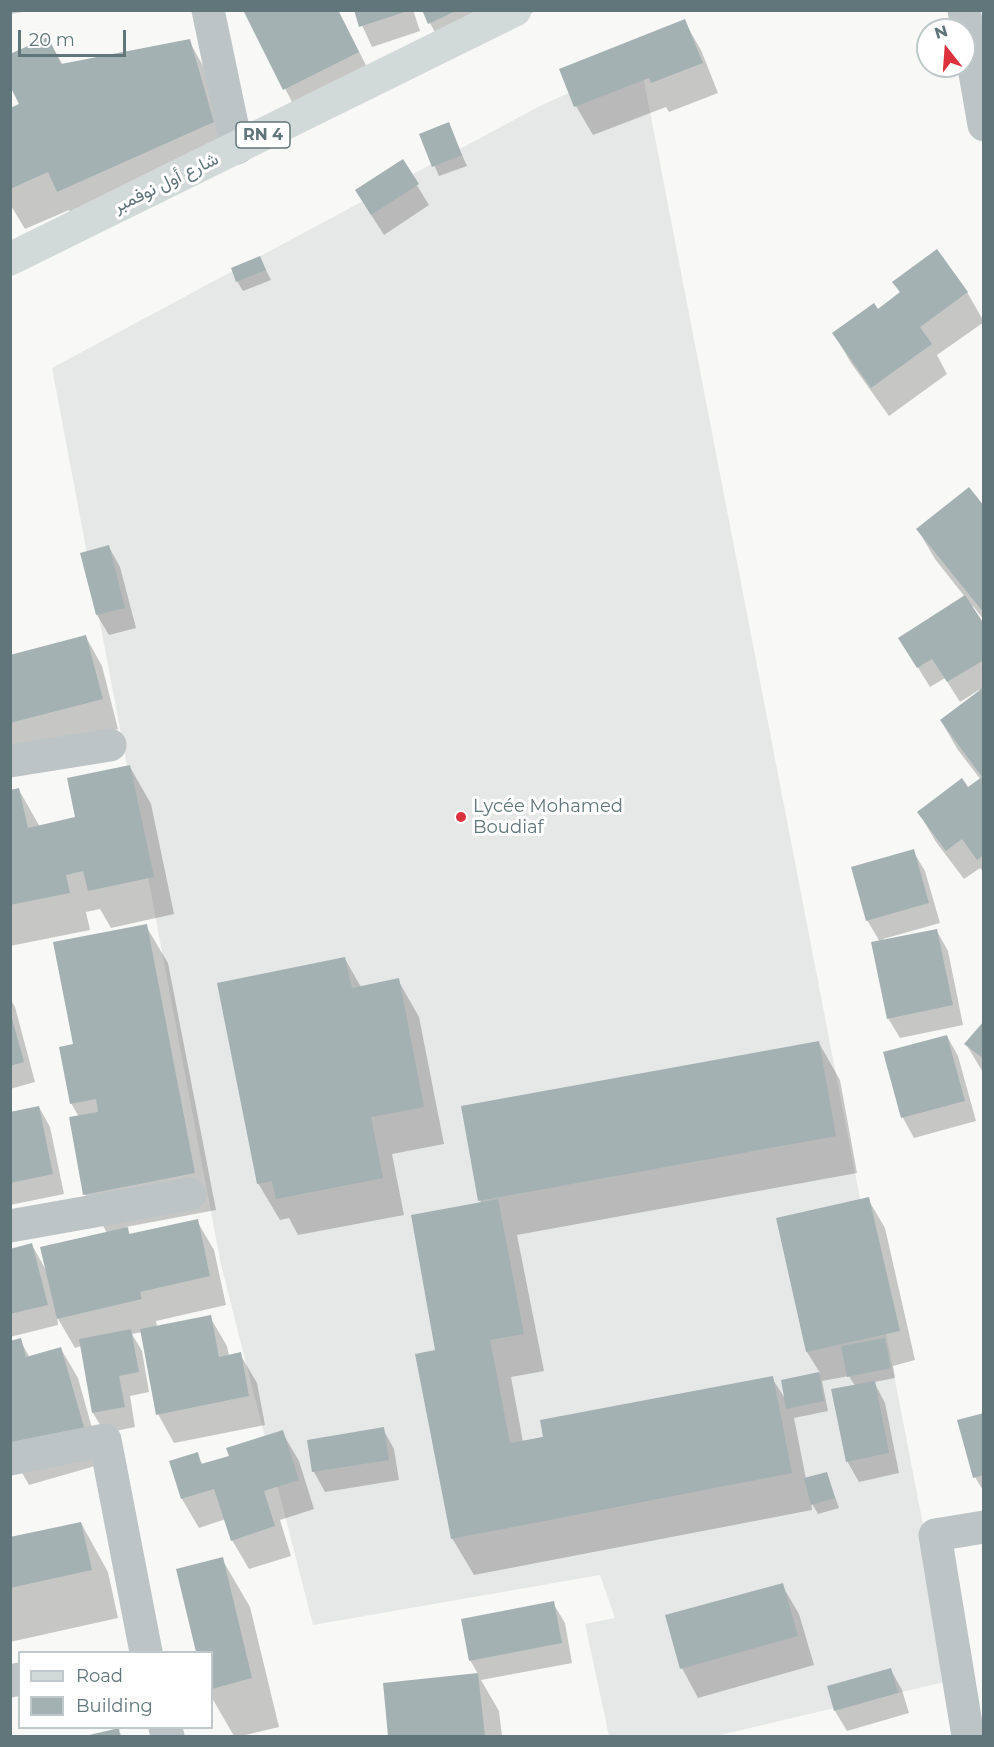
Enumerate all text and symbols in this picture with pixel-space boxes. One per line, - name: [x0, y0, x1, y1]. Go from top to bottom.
- scale bar: [21, 18, 129, 56]
- north arrow: [916, 18, 976, 78]
- text: N: [932, 21, 950, 43]
- text: 20 m: [29, 29, 75, 51]
- road number: RN 4: [236, 122, 290, 148]
- street label: شارع أول نوفمبر: [110, 148, 222, 218]
- place label: Lycée Mohamed Boudiaf: [473, 796, 623, 838]
- marker: Lycée Mohamed Boudiaf: [454, 810, 468, 824]
- legend: [18, 1651, 213, 1729]
- text: Road: [76, 1665, 123, 1687]
- text: Building: [76, 1695, 153, 1717]

